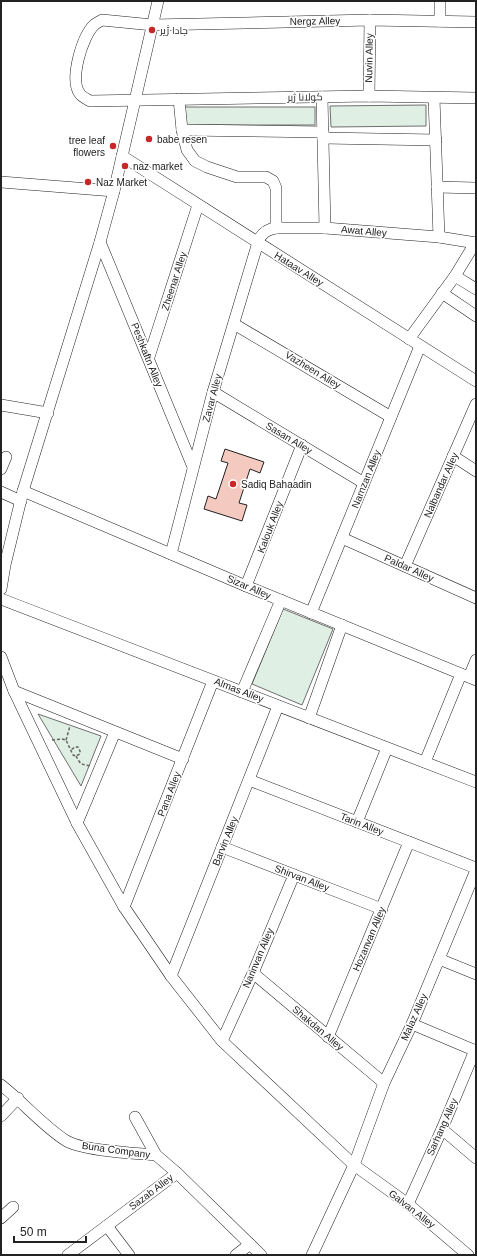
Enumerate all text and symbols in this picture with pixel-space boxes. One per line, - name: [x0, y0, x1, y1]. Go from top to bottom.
- street label: Nergz Alley: [290, 15, 340, 27]
- marker: جادا ژير: [147, 25, 157, 35]
- place label: جادا ژير: [159, 25, 188, 36]
- street label: Nuvin Alley: [363, 33, 375, 83]
- street label: کولانا ژیر: [286, 91, 323, 103]
- marker: babe resen: [144, 134, 154, 144]
- place label: babe resen: [157, 134, 207, 145]
- place label: tree leaf flowers: [69, 135, 105, 158]
- marker: tree leaf flowers: [108, 141, 118, 151]
- marker: naz market: [120, 161, 130, 171]
- place label: naz market: [133, 161, 183, 172]
- marker: Naz Market: [83, 177, 93, 187]
- place label: Naz Market: [96, 177, 147, 188]
- street label: Awat Alley: [341, 224, 387, 238]
- street label: Zheenar Alley: [159, 250, 189, 312]
- street label: Hataav Alley: [273, 250, 325, 288]
- street label: Peshkaftn Alley: [129, 321, 165, 389]
- street label: Vazheen Alley: [283, 349, 343, 391]
- street label: Zavar Alley: [200, 373, 224, 423]
- street label: Sasan Alley: [264, 420, 314, 456]
- street label: Narnzan Alley: [349, 448, 383, 510]
- street label: Nalbandar Alley: [422, 451, 460, 519]
- marker: Sadiq Bahaadin: [228, 479, 238, 489]
- place label: Sadiq Bahaadin: [241, 479, 312, 490]
- street label: Kalouk Alley: [255, 500, 285, 554]
- street label: Paldar Alley: [383, 552, 435, 584]
- street label: Sizar Alley: [225, 573, 273, 601]
- street label: Almas Alley: [213, 676, 265, 704]
- street label: Pana Alley: [155, 770, 183, 818]
- street label: Tarin Alley: [339, 811, 385, 837]
- street label: Barvin Alley: [210, 815, 240, 867]
- street label: Shirvan Alley: [273, 863, 331, 893]
- street label: Hozanvan Alley: [350, 905, 388, 973]
- street label: Narinvan Alley: [240, 926, 276, 990]
- street label: Malaz Alley: [399, 992, 429, 1042]
- street label: Shakdan Alley: [290, 1003, 346, 1053]
- street label: Sarhang Alley: [424, 1097, 460, 1157]
- street label: Buna Company: [81, 1140, 151, 1160]
- street label: Sazab Alley: [127, 1172, 175, 1212]
- street label: Galvan Alley: [387, 1188, 437, 1230]
- scale bar: [14, 1218, 86, 1244]
- text: 50 m: [20, 1225, 47, 1239]

